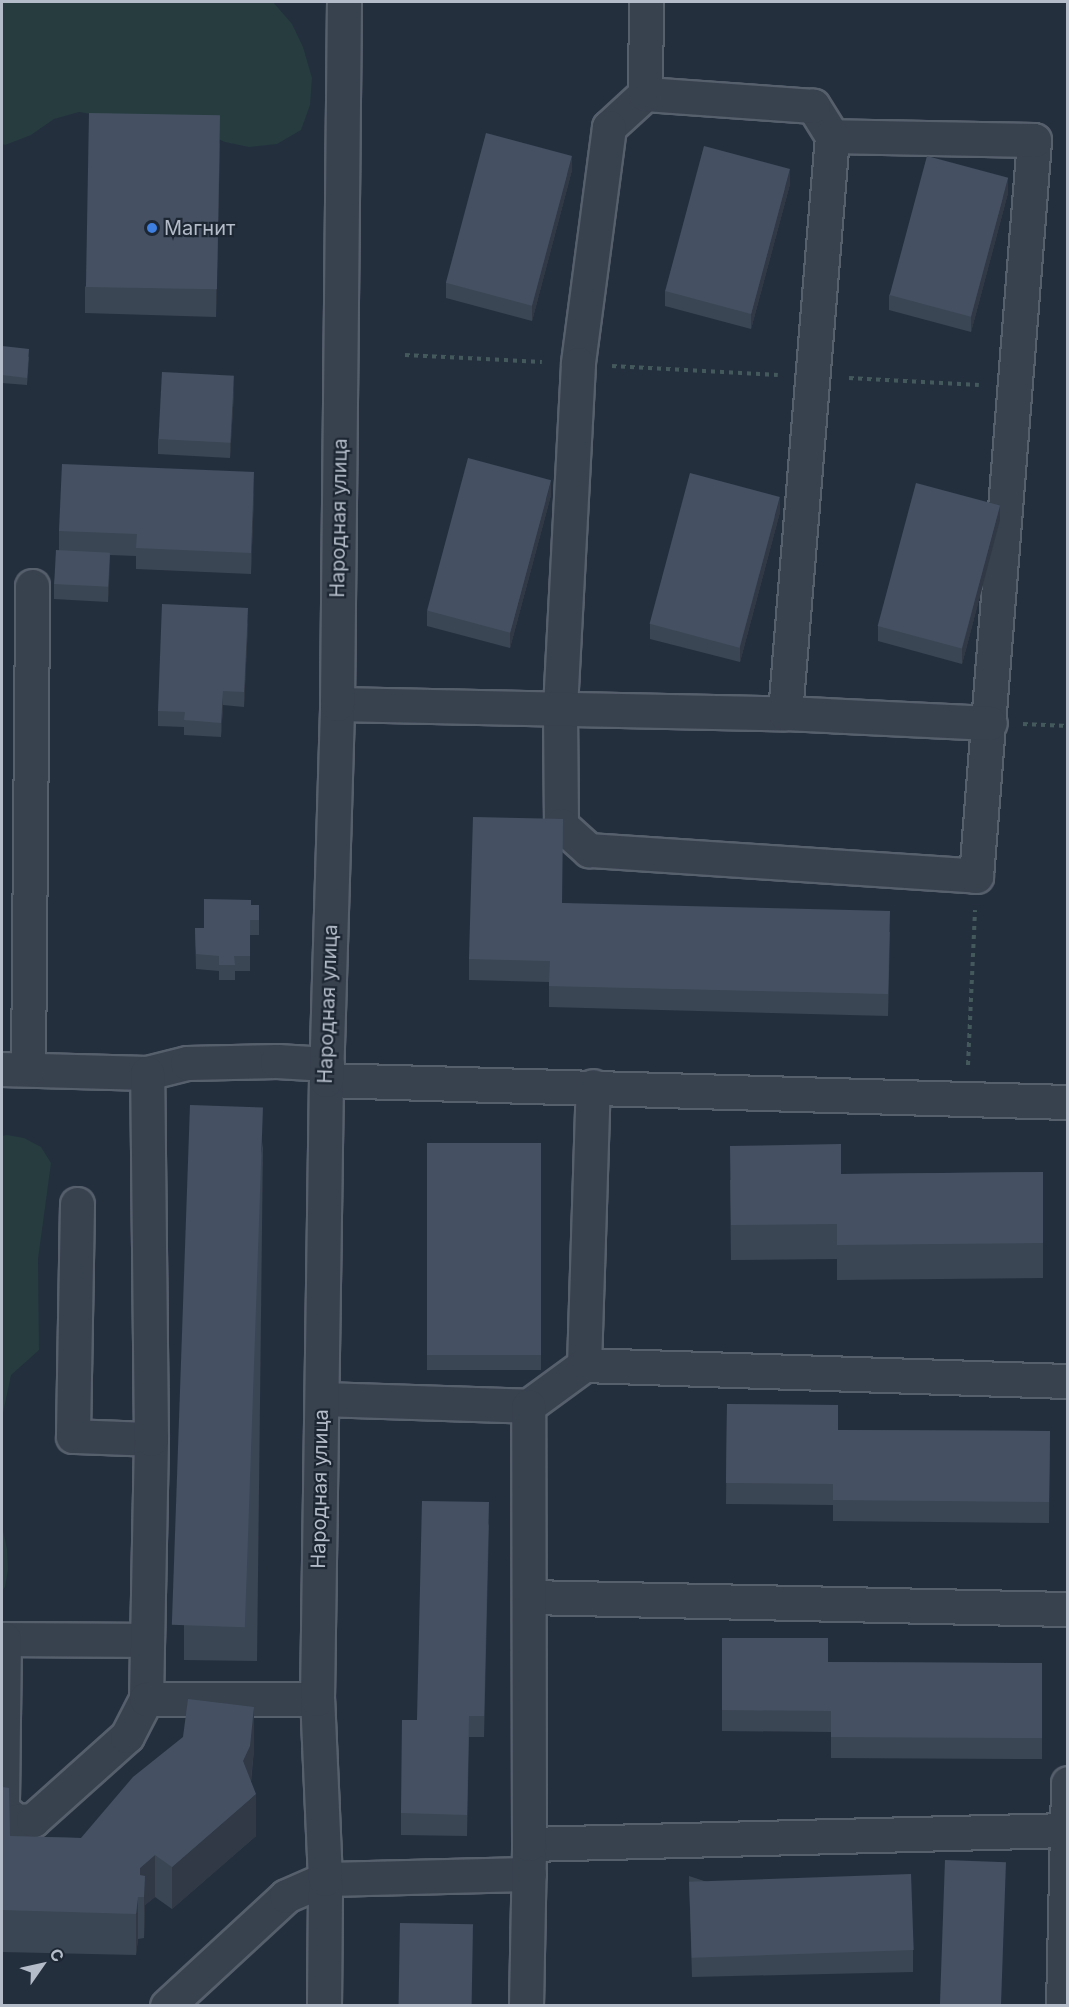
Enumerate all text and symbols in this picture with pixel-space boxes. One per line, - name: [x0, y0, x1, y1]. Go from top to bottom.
- place label: Магнит: [164, 216, 235, 240]
- marker: Магнит: [145, 221, 159, 235]
- street label: Народная улица: [326, 438, 352, 598]
- street label: Народная улица: [313, 924, 343, 1084]
- street label: Народная улица: [307, 1409, 333, 1569]
- north arrow: [12, 1935, 72, 1995]
- text: С: [45, 1944, 69, 1965]

